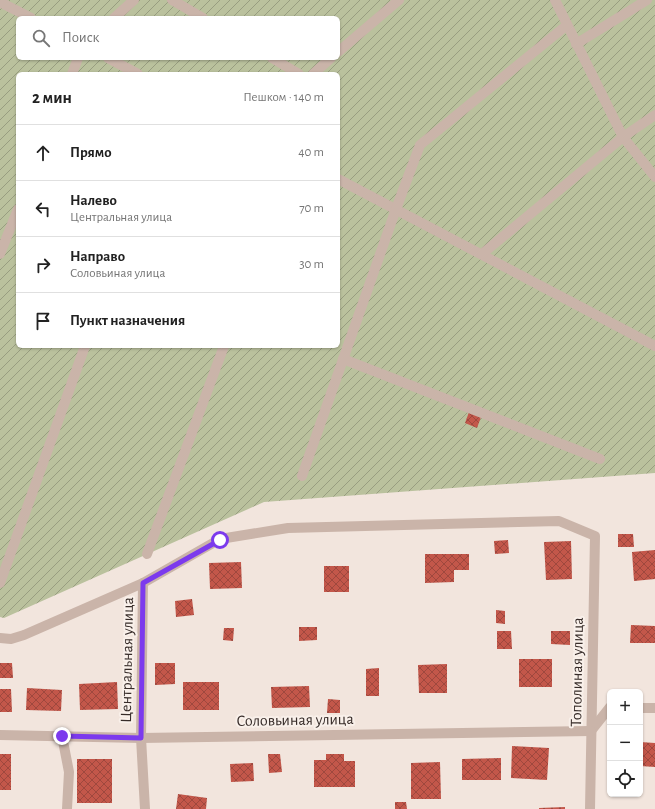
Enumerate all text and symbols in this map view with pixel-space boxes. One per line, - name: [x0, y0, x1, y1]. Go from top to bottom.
- search box: [16, 16, 340, 60]
- icon: search: [30, 27, 52, 49]
- text: Поиск: [62, 30, 100, 45]
- text: 2 мин: [32, 89, 72, 106]
- text: Пешком · 140 m: [243, 91, 324, 104]
- icon: ahead: [32, 142, 54, 164]
- text: Прямо: [70, 145, 112, 160]
- text: 40 m: [298, 146, 324, 159]
- text: Налево: [70, 193, 117, 208]
- icon: left: [32, 198, 54, 220]
- text: 70 m: [299, 202, 324, 215]
- text: Центральная улица: [70, 211, 172, 224]
- text: Направо: [70, 249, 125, 264]
- icon: right: [32, 254, 54, 276]
- text: 30 m: [299, 258, 324, 271]
- text: Соловьиная улица: [70, 267, 165, 280]
- icon: arrive: [32, 310, 54, 332]
- text: Пункт назначения: [70, 313, 185, 328]
- route start: [211, 531, 229, 549]
- street label: Центральная улица: [118, 597, 137, 723]
- street label: Тополиная улица: [568, 617, 587, 727]
- map controls: [607, 689, 643, 797]
- button: +: [607, 689, 643, 725]
- street label: Соловьиная улица: [236, 711, 354, 730]
- button: −: [607, 725, 643, 761]
- route end: [53, 727, 71, 745]
- button: locate: [607, 761, 643, 797]

